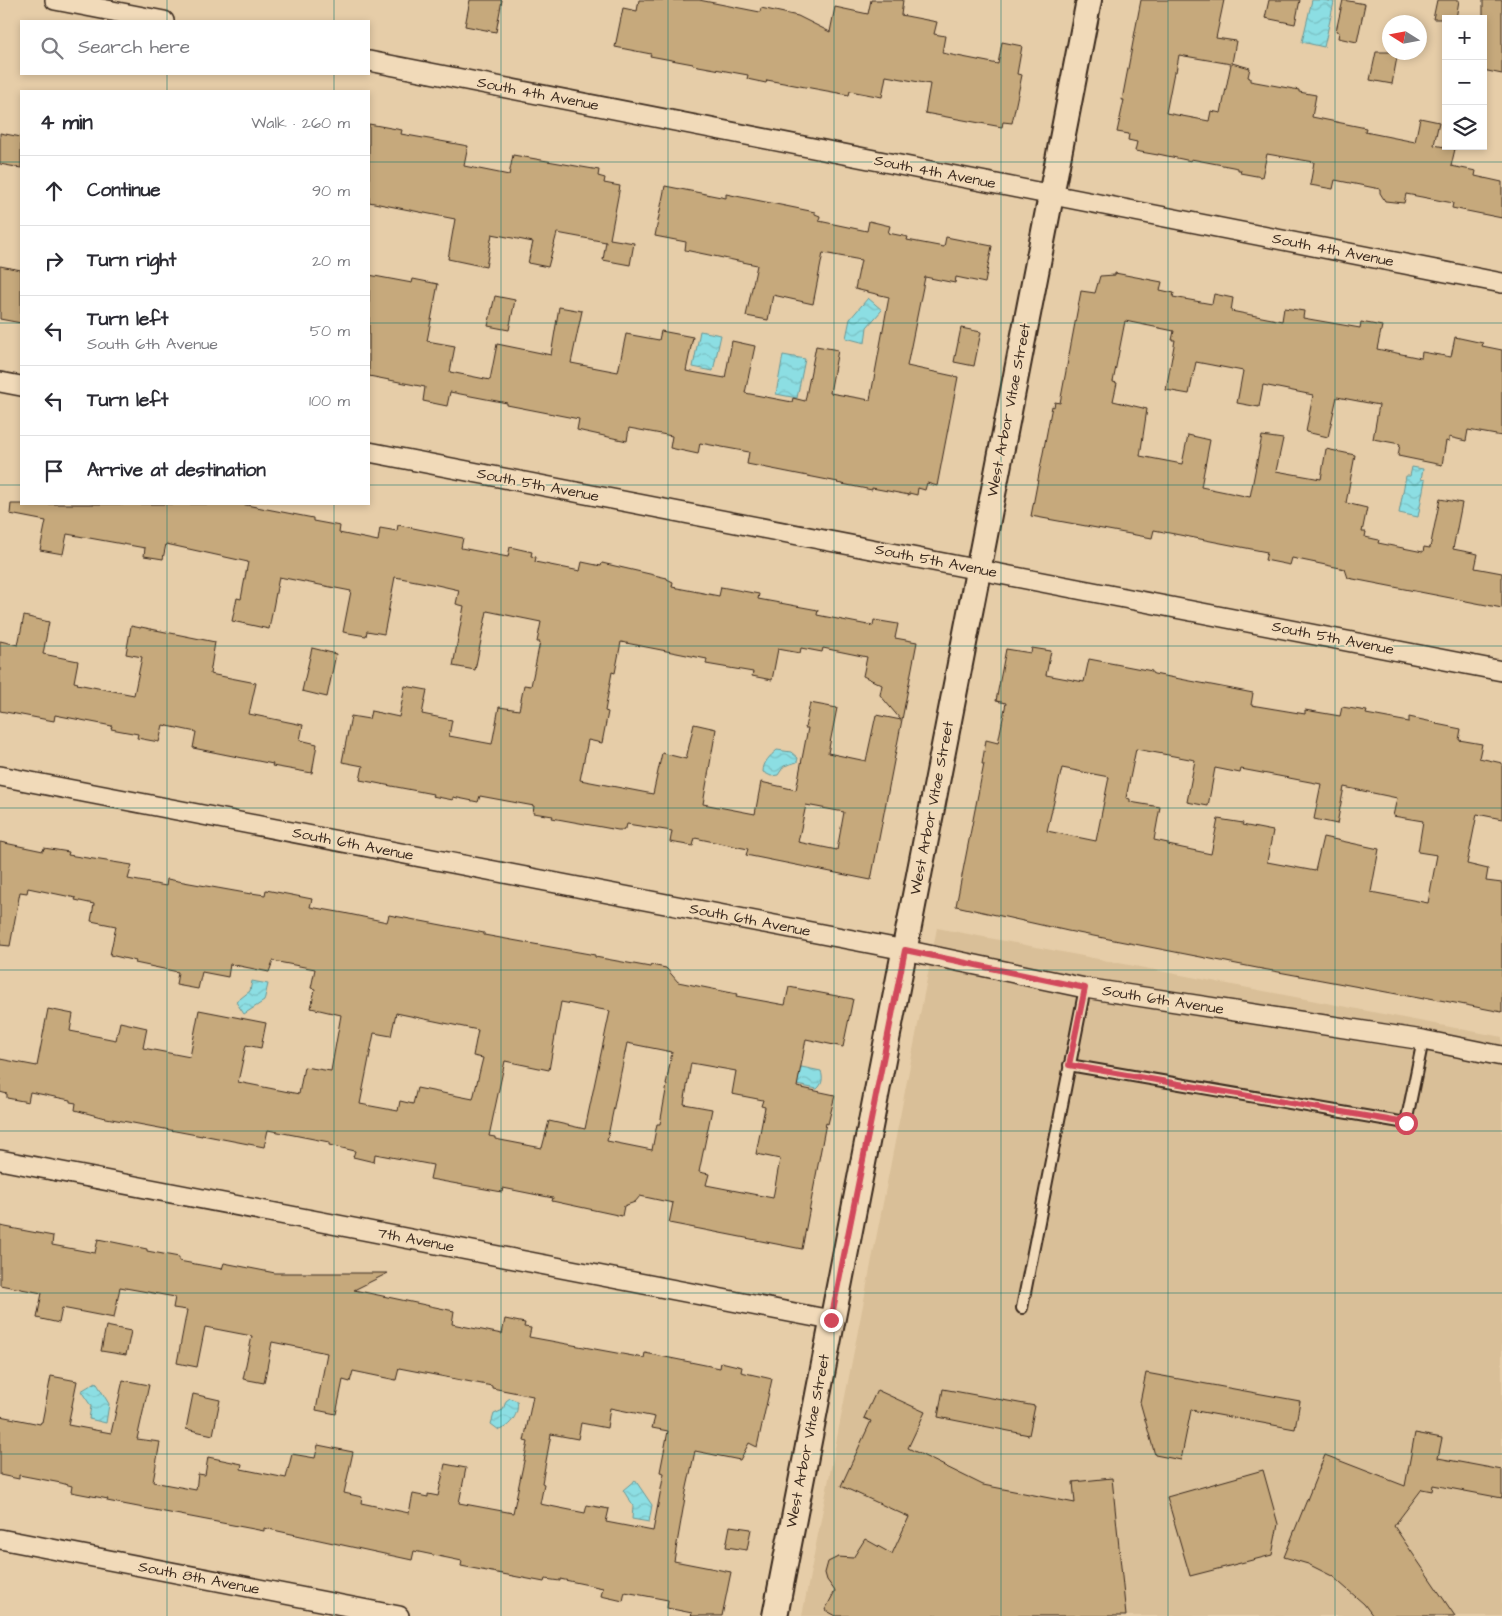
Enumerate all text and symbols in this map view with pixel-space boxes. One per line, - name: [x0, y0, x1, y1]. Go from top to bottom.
- north arrow: [1382, 15, 1427, 60]
- map controls: [1442, 15, 1487, 150]
- button: +: [1442, 15, 1487, 60]
- search box: [20, 20, 370, 75]
- icon: search: [38, 34, 66, 62]
- text: Search here: [78, 34, 190, 61]
- button: −: [1442, 60, 1487, 105]
- street label: South 4th Avenue: [475, 72, 601, 116]
- button: layers: [1442, 105, 1487, 150]
- text: 4 min: [40, 108, 93, 137]
- text: Walk · 260 m: [251, 112, 350, 134]
- street label: South 4th Avenue: [872, 150, 998, 194]
- icon: ahead: [40, 177, 68, 205]
- text: Continue: [87, 177, 161, 204]
- text: 90 m: [312, 180, 350, 202]
- street label: South 4th Avenue: [1270, 228, 1396, 272]
- icon: right: [40, 247, 68, 275]
- text: Turn right: [87, 247, 176, 274]
- text: 20 m: [312, 250, 350, 272]
- text: Turn left: [87, 306, 168, 333]
- icon: left: [40, 317, 68, 345]
- text: 50 m: [310, 320, 350, 342]
- street label: West Arbor Vitae Street: [982, 321, 1036, 499]
- text: South 6th Avenue: [87, 333, 218, 355]
- icon: left: [40, 387, 68, 415]
- text: Turn left: [87, 387, 168, 414]
- text: 100 m: [309, 390, 350, 412]
- icon: arrive: [40, 457, 68, 485]
- text: Arrive at destination: [87, 457, 266, 484]
- street label: South 5th Avenue: [475, 463, 601, 507]
- street label: South 5th Avenue: [873, 539, 999, 583]
- street label: South 5th Avenue: [1270, 616, 1396, 660]
- street label: West Arbor Vitae Street: [905, 719, 959, 897]
- street label: South 6th Avenue: [291, 822, 415, 866]
- street label: South 6th Avenue: [688, 898, 812, 942]
- street label: South 6th Avenue: [1101, 980, 1225, 1020]
- route start: [1395, 1112, 1418, 1135]
- street label: 7th Avenue: [376, 1222, 456, 1258]
- route end: [820, 1309, 843, 1332]
- street label: West Arbor Vitae Street: [781, 1352, 835, 1530]
- street label: South 8th Avenue: [137, 1556, 261, 1600]

